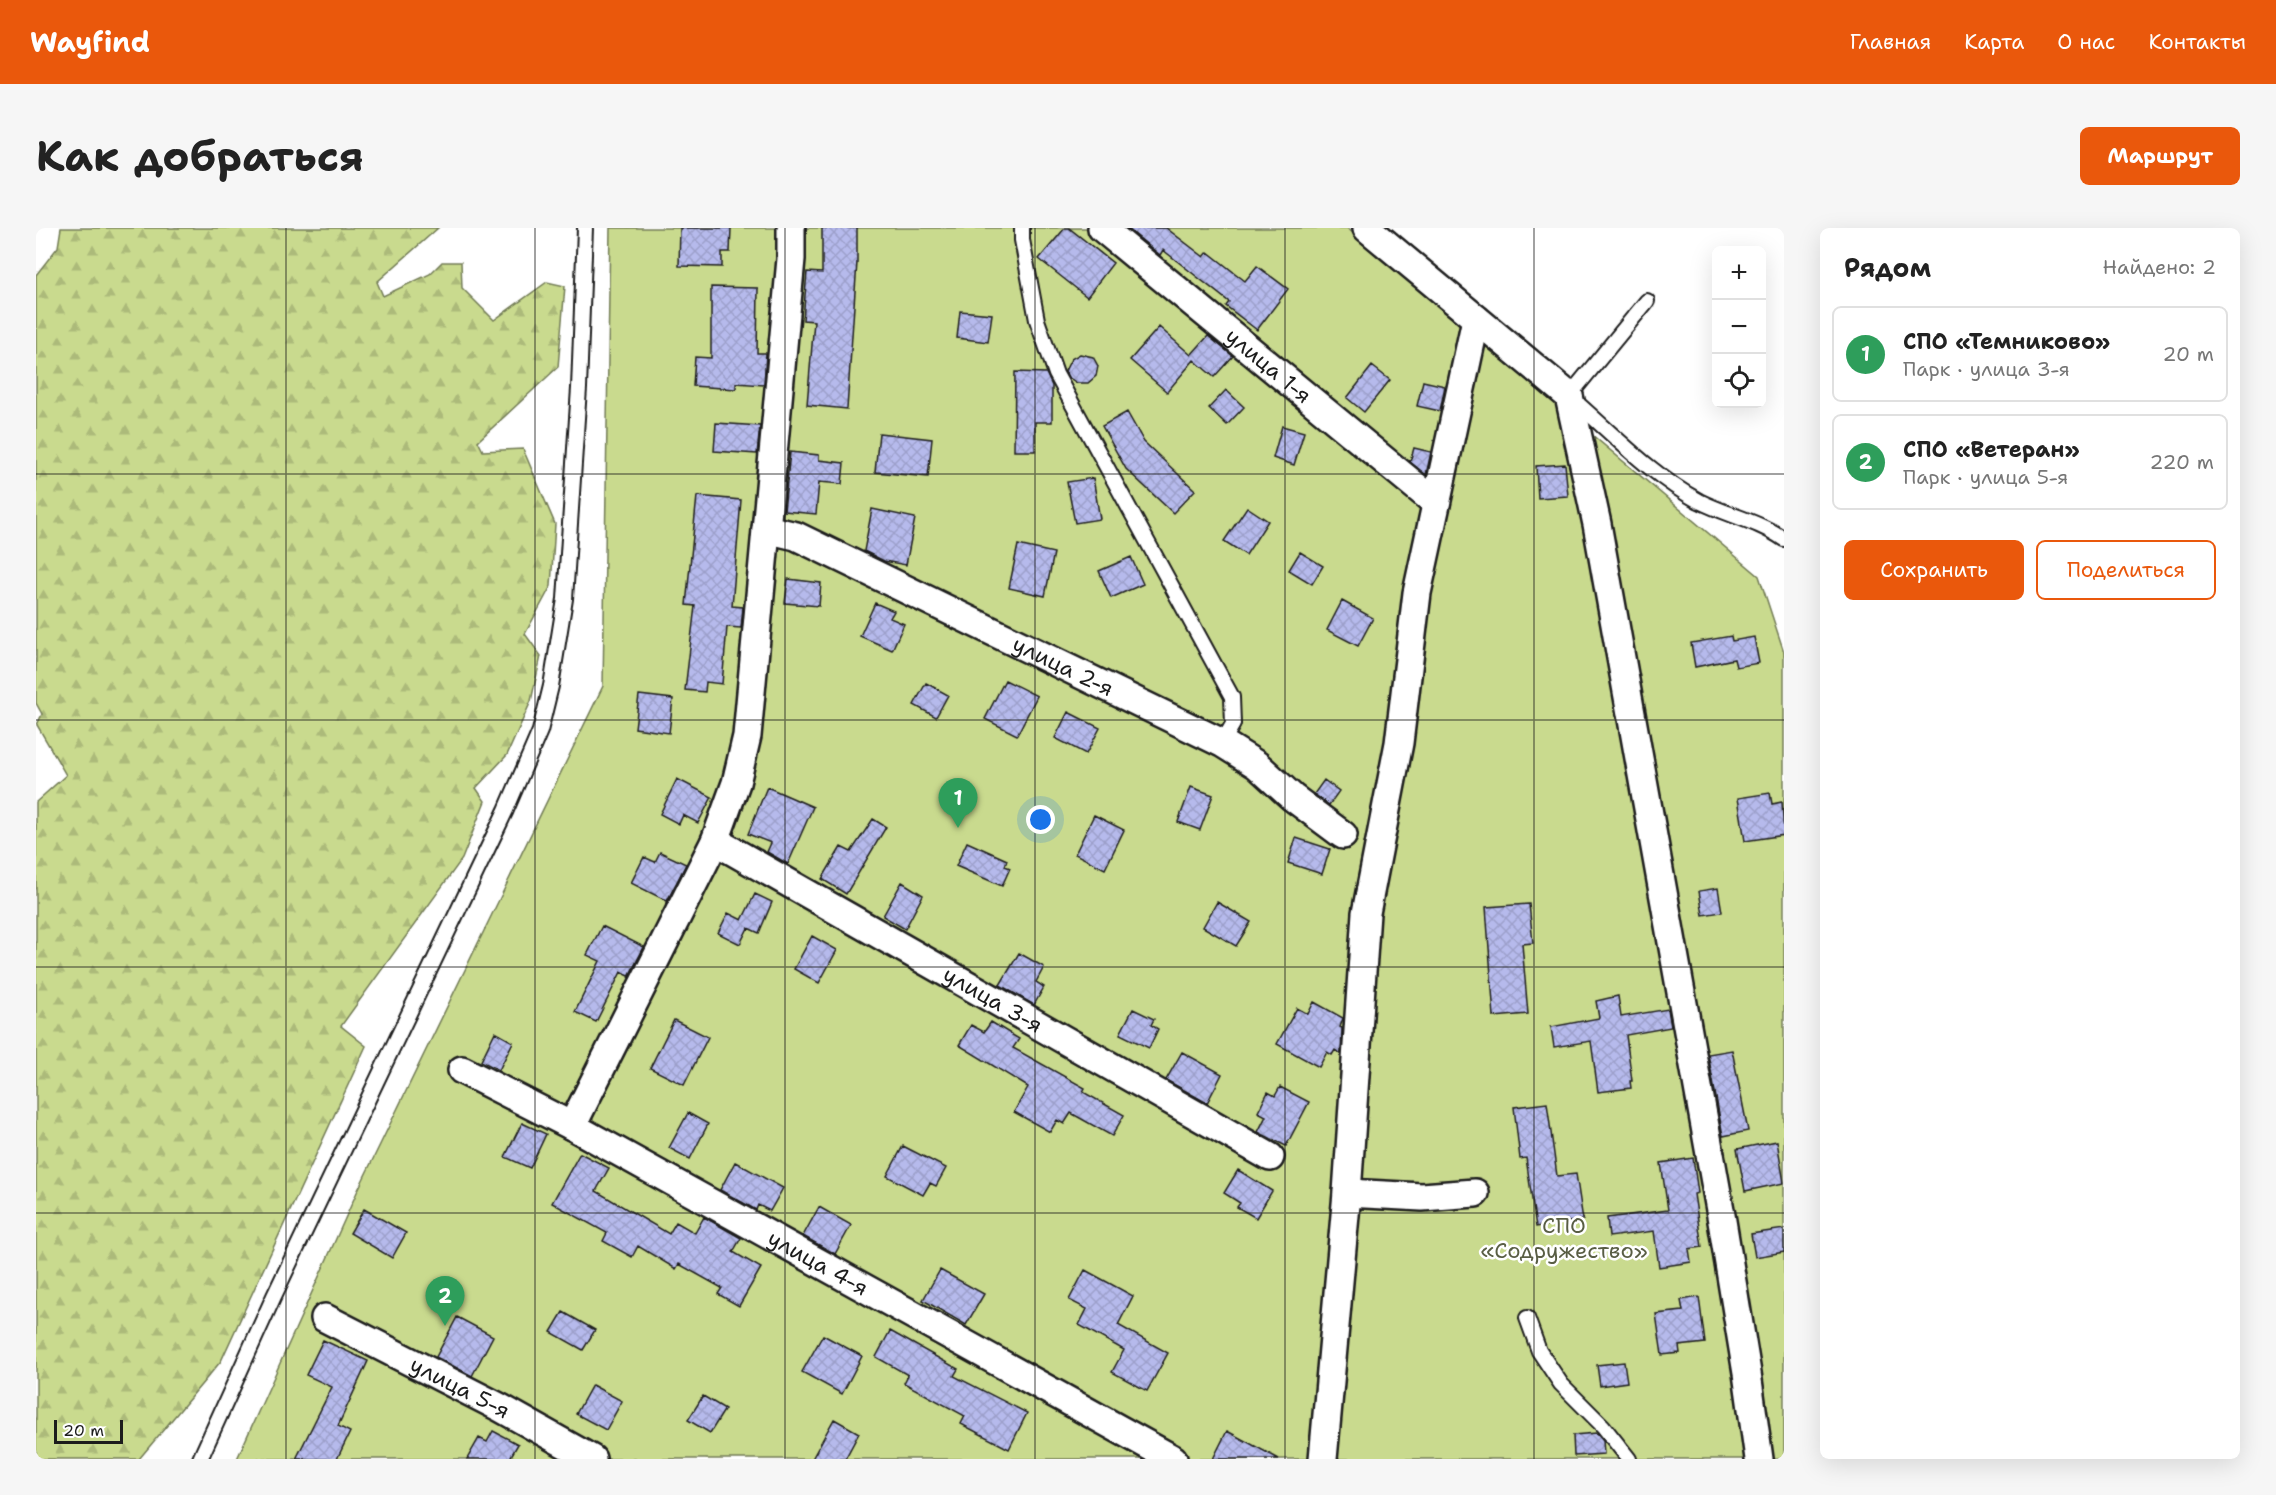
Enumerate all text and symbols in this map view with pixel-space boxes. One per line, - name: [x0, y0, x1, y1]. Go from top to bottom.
- text: Wayfind: [30, 23, 150, 61]
- text: Главная: [1850, 28, 1931, 56]
- text: Карта: [1964, 28, 2024, 56]
- text: О нас: [2057, 28, 2115, 56]
- text: Контакты: [2148, 28, 2246, 56]
- button: Маршрут: [2080, 127, 2240, 185]
- text: Как добраться: [36, 128, 364, 184]
- map controls: [1712, 246, 1766, 408]
- button: +: [1712, 246, 1766, 300]
- text: Рядом: [1844, 250, 1931, 285]
- text: Найдено: 2: [2103, 254, 2216, 280]
- button: −: [1712, 300, 1766, 354]
- street label: улица 1-я: [1219, 322, 1318, 410]
- text: СПО «Темниково»: [1903, 327, 2110, 356]
- text: 1: [1861, 341, 1870, 367]
- text: 20 m: [2163, 341, 2214, 367]
- button: locate: [1712, 354, 1766, 408]
- text: Парк · улица 3-я: [1903, 356, 2070, 382]
- text: СПО «Ветеран»: [1903, 435, 2080, 464]
- text: 2: [1859, 449, 1873, 475]
- text: 220 m: [2150, 449, 2214, 475]
- text: Парк · улица 5-я: [1903, 464, 2068, 490]
- button: Сохранить: [1844, 540, 2024, 600]
- button: Поделиться: [2036, 540, 2216, 600]
- street label: улица 2-я: [1008, 629, 1118, 703]
- pin: 1: [938, 778, 978, 828]
- your location: [1026, 805, 1055, 834]
- street label: улица 3-я: [938, 960, 1048, 1040]
- park label: СПО «Содружество»: [1480, 1211, 1648, 1265]
- street label: улица 4-я: [763, 1223, 873, 1302]
- pin: 2: [426, 1276, 464, 1326]
- street label: улица 5-я: [405, 1350, 515, 1425]
- scale bar: [54, 1417, 123, 1444]
- text: 20 m: [63, 1420, 104, 1441]

